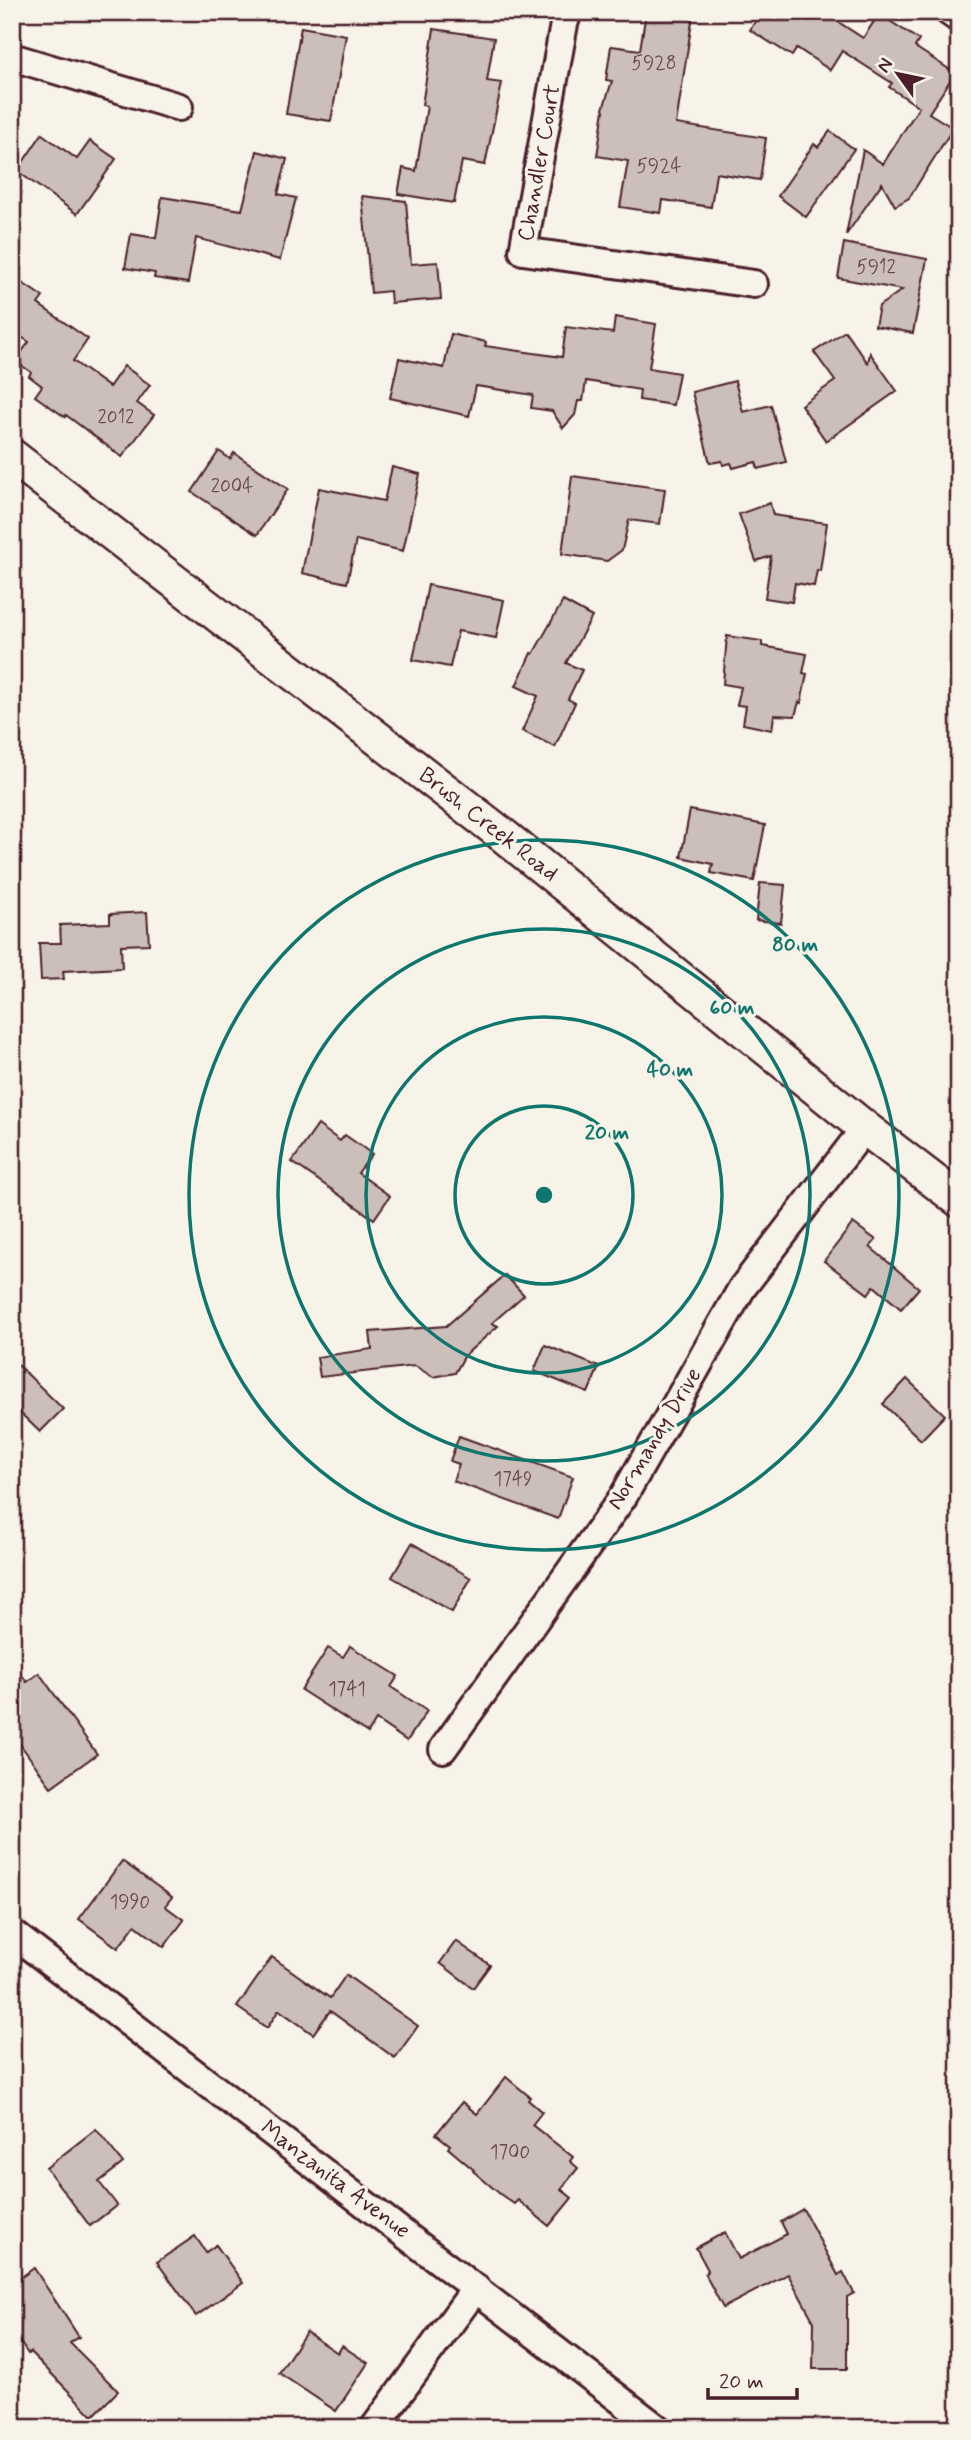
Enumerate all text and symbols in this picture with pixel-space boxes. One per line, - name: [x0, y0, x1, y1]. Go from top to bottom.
- north arrow: [862, 38, 932, 108]
- house number: 5928: [632, 51, 676, 76]
- text: N: [871, 53, 899, 78]
- street label: Chandler Court: [511, 82, 569, 244]
- house number: 5924: [636, 154, 682, 179]
- house number: 5912: [856, 255, 896, 280]
- house number: 2012: [98, 405, 134, 430]
- house number: 2004: [211, 474, 253, 499]
- street label: Brush Creek Road: [412, 761, 564, 889]
- text: 80 m: [772, 931, 818, 959]
- text: 60 m: [709, 994, 755, 1022]
- text: 40 m: [647, 1056, 694, 1084]
- text: 20 m: [585, 1119, 630, 1147]
- centre of rings: [532, 1183, 556, 1207]
- street label: Normandy Drive: [601, 1362, 709, 1516]
- house number: 1749: [494, 1467, 532, 1492]
- house number: 1741: [328, 1677, 366, 1702]
- house number: 1990: [110, 1890, 150, 1915]
- street label: Manzanita Avenue: [254, 2114, 416, 2246]
- house number: 1700: [490, 2140, 530, 2165]
- scale bar: [708, 2356, 798, 2400]
- text: 20 m: [719, 2368, 764, 2396]

